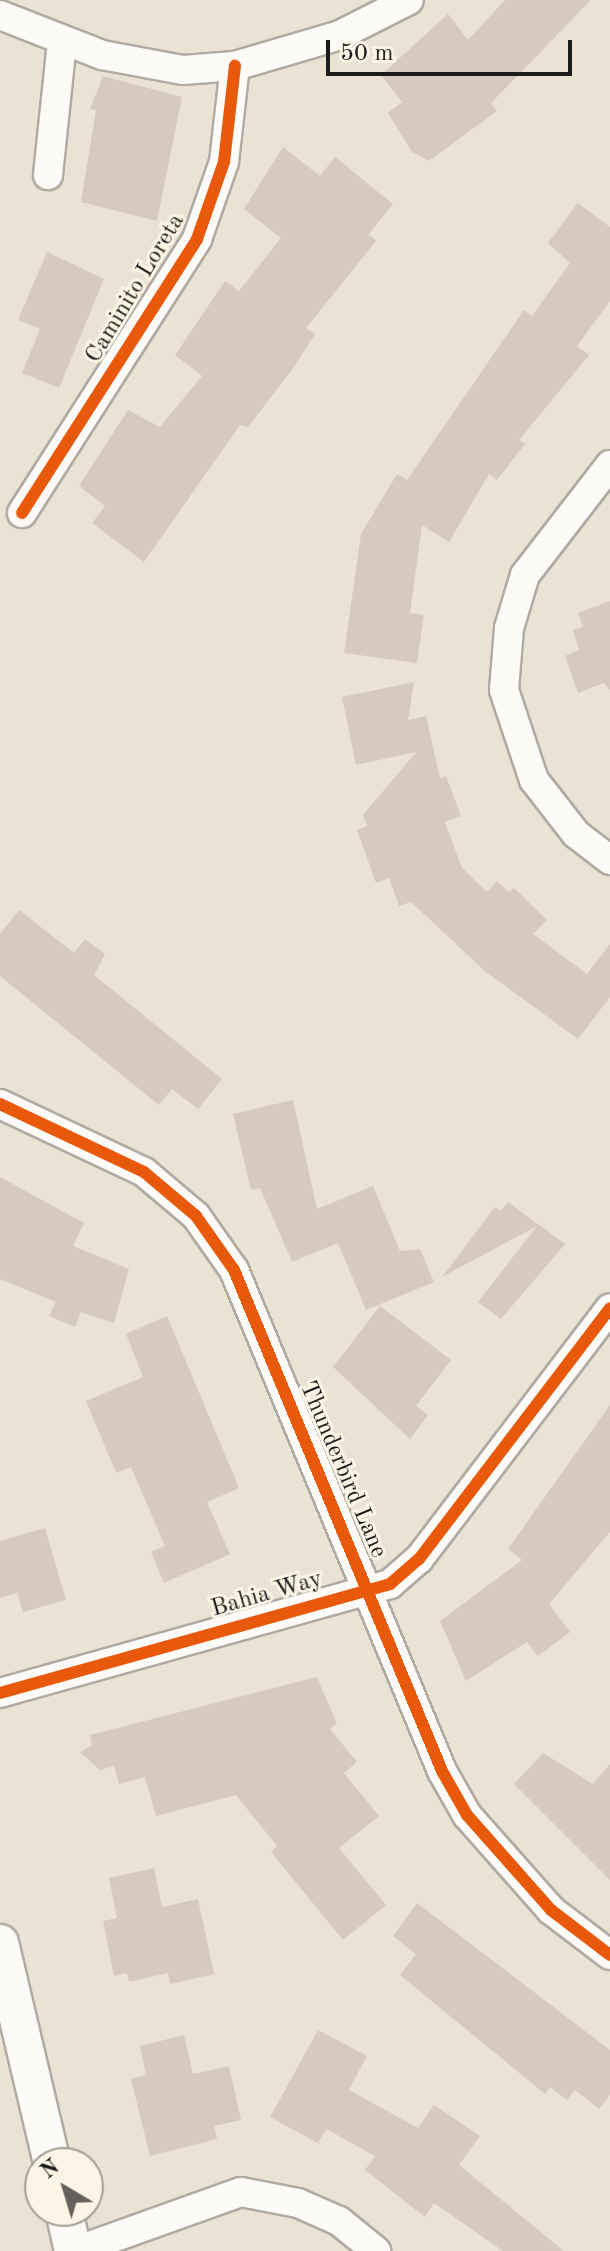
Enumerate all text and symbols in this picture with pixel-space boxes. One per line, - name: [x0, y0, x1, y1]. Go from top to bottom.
- scale bar: [330, 24, 576, 74]
- text: 50 m: [340, 42, 394, 66]
- street label: Caminito Loreta: [80, 209, 192, 369]
- street label: Thunderbird Lane: [292, 1377, 392, 1563]
- street label: Bahia Way: [208, 1565, 326, 1625]
- north arrow: [24, 2147, 104, 2227]
- text: N: [37, 2156, 64, 2184]

